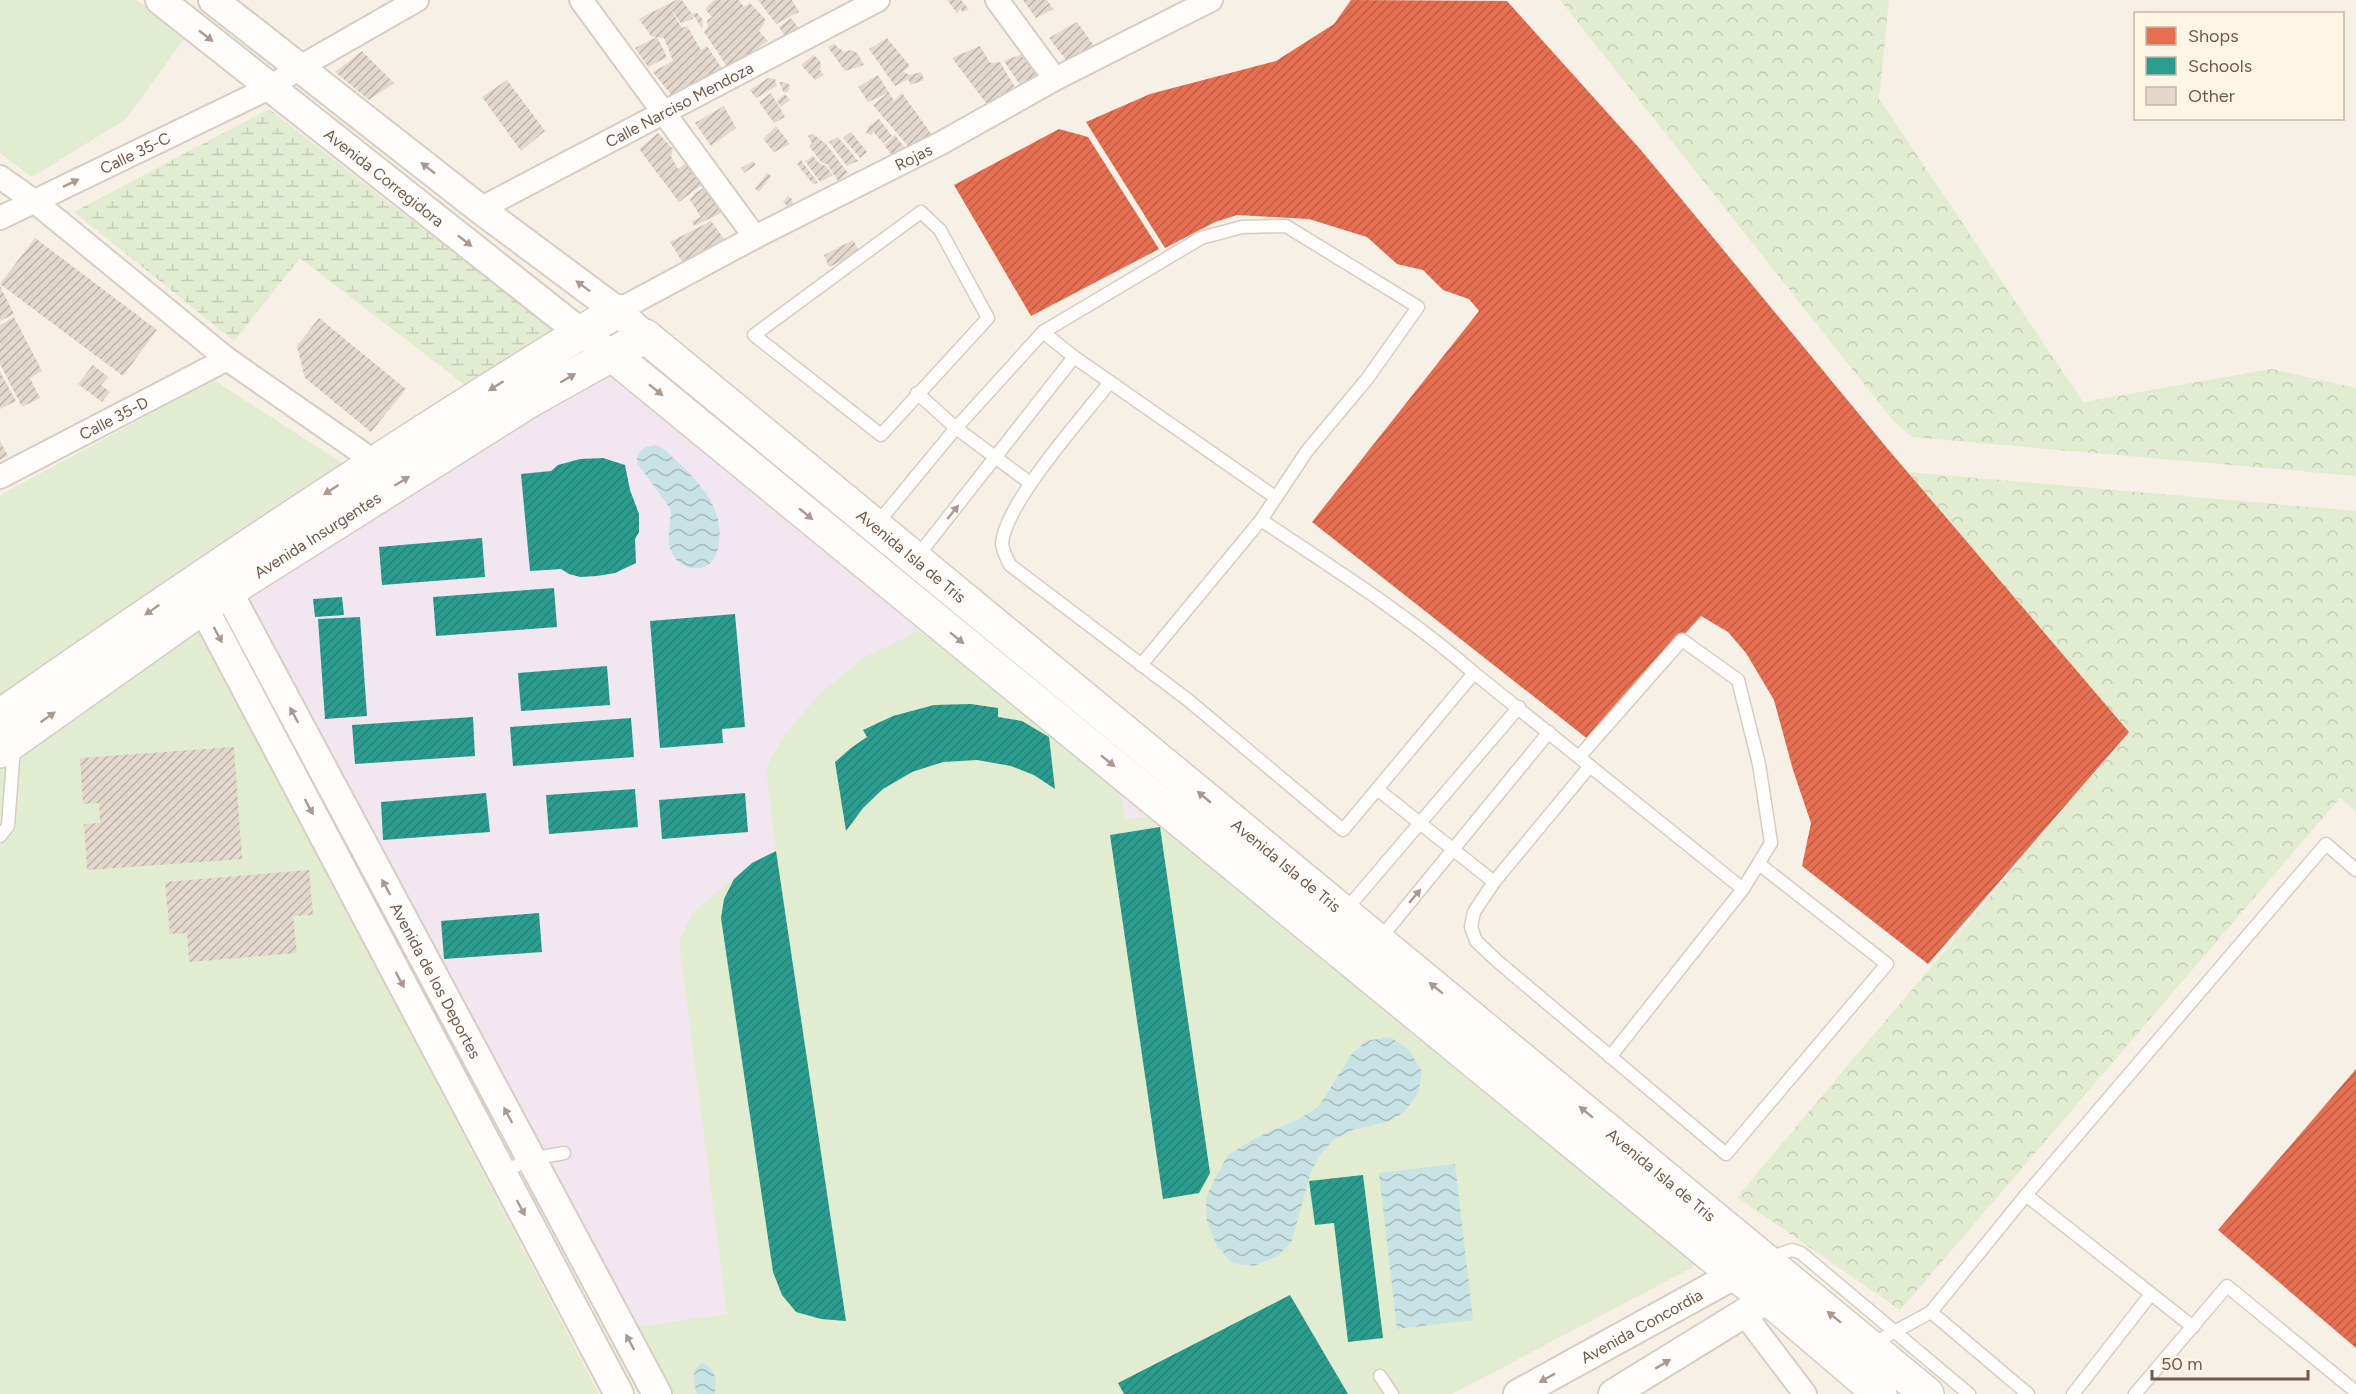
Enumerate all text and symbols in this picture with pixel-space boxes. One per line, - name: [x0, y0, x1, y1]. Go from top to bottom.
- legend: [2134, 12, 2344, 120]
- text: Shops: [2188, 25, 2239, 47]
- one-way arrow: [198, 30, 214, 43]
- text: Schools: [2188, 55, 2252, 77]
- street label: Calle Narciso Mendoza: [602, 58, 756, 151]
- text: Other: [2188, 85, 2235, 107]
- street label: Avenida Corregidora: [321, 124, 448, 231]
- street label: Calle 35-C: [97, 128, 173, 178]
- street label: Rojas: [892, 140, 935, 174]
- one-way arrow: [420, 161, 436, 174]
- one-way arrow: [63, 178, 80, 187]
- one-way arrow: [457, 234, 473, 247]
- one-way arrow: [575, 279, 591, 292]
- one-way arrow: [560, 373, 576, 384]
- one-way arrow: [488, 381, 504, 392]
- one-way arrow: [648, 384, 664, 397]
- street label: Calle 35-D: [76, 392, 151, 444]
- one-way arrow: [394, 476, 410, 487]
- one-way arrow: [323, 485, 340, 496]
- street label: Avenida Insurgentes: [250, 488, 384, 582]
- street label: Avenida Isla de Tris: [853, 505, 970, 607]
- one-way arrow: [946, 505, 958, 520]
- one-way arrow: [799, 507, 814, 520]
- one-way arrow: [144, 604, 160, 616]
- one-way arrow: [213, 627, 223, 644]
- one-way arrow: [949, 631, 965, 644]
- one-way arrow: [289, 707, 299, 724]
- one-way arrow: [39, 711, 55, 723]
- one-way arrow: [1100, 754, 1115, 767]
- one-way arrow: [1197, 791, 1212, 804]
- one-way arrow: [304, 799, 314, 816]
- street label: Avenida Isla de Tris: [1228, 815, 1345, 916]
- one-way arrow: [381, 879, 391, 896]
- one-way arrow: [1408, 888, 1421, 903]
- street label: Avenida de los Deportes: [386, 899, 485, 1062]
- one-way arrow: [395, 972, 405, 989]
- one-way arrow: [1428, 983, 1443, 995]
- one-way arrow: [503, 1106, 513, 1123]
- one-way arrow: [1578, 1106, 1594, 1119]
- street label: Avenida Isla de Tris: [1603, 1124, 1720, 1225]
- one-way arrow: [516, 1200, 526, 1217]
- street label: Avenida Concordia: [1577, 1285, 1706, 1367]
- one-way arrow: [1826, 1311, 1841, 1323]
- one-way arrow: [625, 1334, 634, 1351]
- scale bar: [2152, 1343, 2308, 1381]
- text: 50 m: [2161, 1353, 2203, 1375]
- one-way arrow: [1655, 1358, 1671, 1369]
- one-way arrow: [1539, 1373, 1556, 1383]

